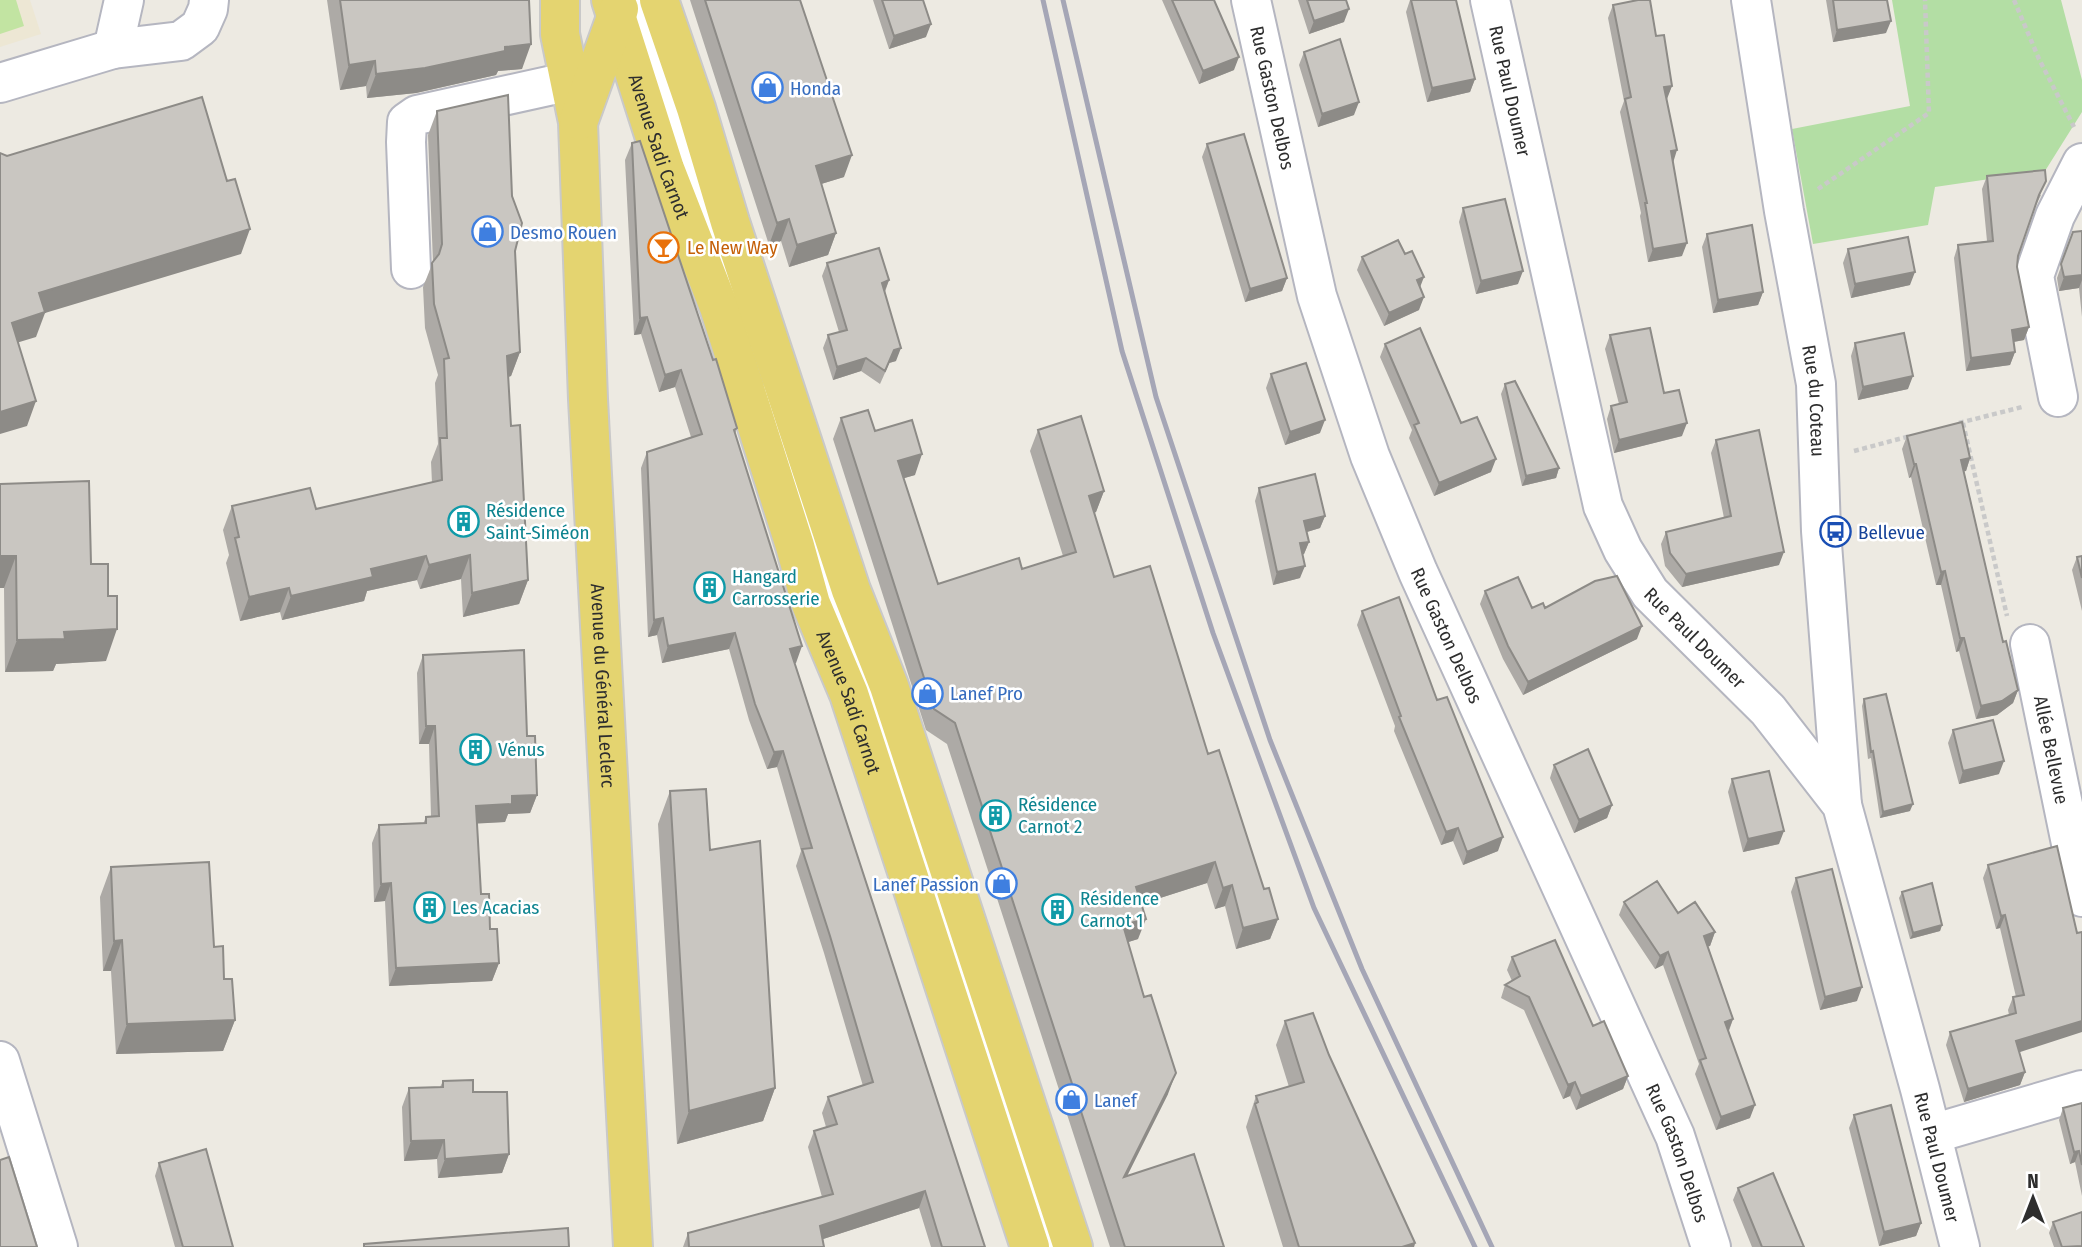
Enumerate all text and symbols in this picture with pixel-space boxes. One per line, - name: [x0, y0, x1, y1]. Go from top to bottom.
- street label: Rue Paul Doumer: [1484, 23, 1536, 159]
- street label: Rue Gaston Delbos: [1246, 24, 1300, 172]
- street label: Avenue Sadi Carnot: [624, 71, 695, 223]
- shop icon: Honda: [750, 71, 784, 105]
- place label: Honda: [790, 77, 841, 100]
- shop icon: Desmo Rouen: [470, 215, 504, 249]
- place label: Desmo Rouen: [510, 221, 617, 244]
- bar icon: Le New Way: [647, 230, 681, 264]
- place label: Le New Way: [687, 236, 778, 259]
- street label: Rue du Coteau: [1797, 343, 1830, 457]
- place label: Résidence Saint-Siméon: [486, 499, 589, 544]
- building icon: Résidence Saint-Siméon: [446, 504, 480, 538]
- bus stop icon: Bellevue: [1818, 515, 1852, 549]
- place label: Bellevue: [1858, 521, 1925, 544]
- street label: Rue Gaston Delbos: [1406, 564, 1488, 707]
- place label: Hangard Carrosserie: [732, 565, 820, 610]
- building icon: Hangard Carrosserie: [692, 570, 726, 604]
- street label: Rue Paul Doumer: [1640, 582, 1751, 693]
- street label: Avenue du Général Leclerc: [586, 583, 620, 788]
- street label: Avenue Sadi Carnot: [812, 627, 886, 778]
- shop icon: Lanef Pro: [910, 676, 944, 710]
- place label: Lanef Pro: [950, 682, 1023, 705]
- street label: Allée Bellevue: [2029, 694, 2074, 806]
- building icon: Vénus: [458, 732, 492, 766]
- place label: Vénus: [498, 738, 545, 761]
- place label: Résidence Carnot 2: [1018, 793, 1097, 838]
- building icon: Résidence Carnot 2: [978, 798, 1012, 832]
- shop icon: Lanef Passion: [985, 867, 1019, 901]
- place label: Lanef Passion: [873, 873, 979, 896]
- place label: Résidence Carnot 1: [1080, 887, 1159, 932]
- building icon: Les Acacias: [412, 890, 446, 924]
- building icon: Résidence Carnot 1: [1040, 892, 1074, 926]
- place label: Les Acacias: [452, 896, 539, 919]
- street label: Rue Gaston Delbos: [1641, 1080, 1714, 1225]
- shop icon: Lanef: [1054, 1083, 1088, 1117]
- place label: Lanef: [1094, 1089, 1138, 1112]
- street label: Rue Paul Doumer: [1910, 1090, 1965, 1225]
- north arrow: [1998, 1163, 2068, 1233]
- text: N: [2027, 1170, 2039, 1193]

